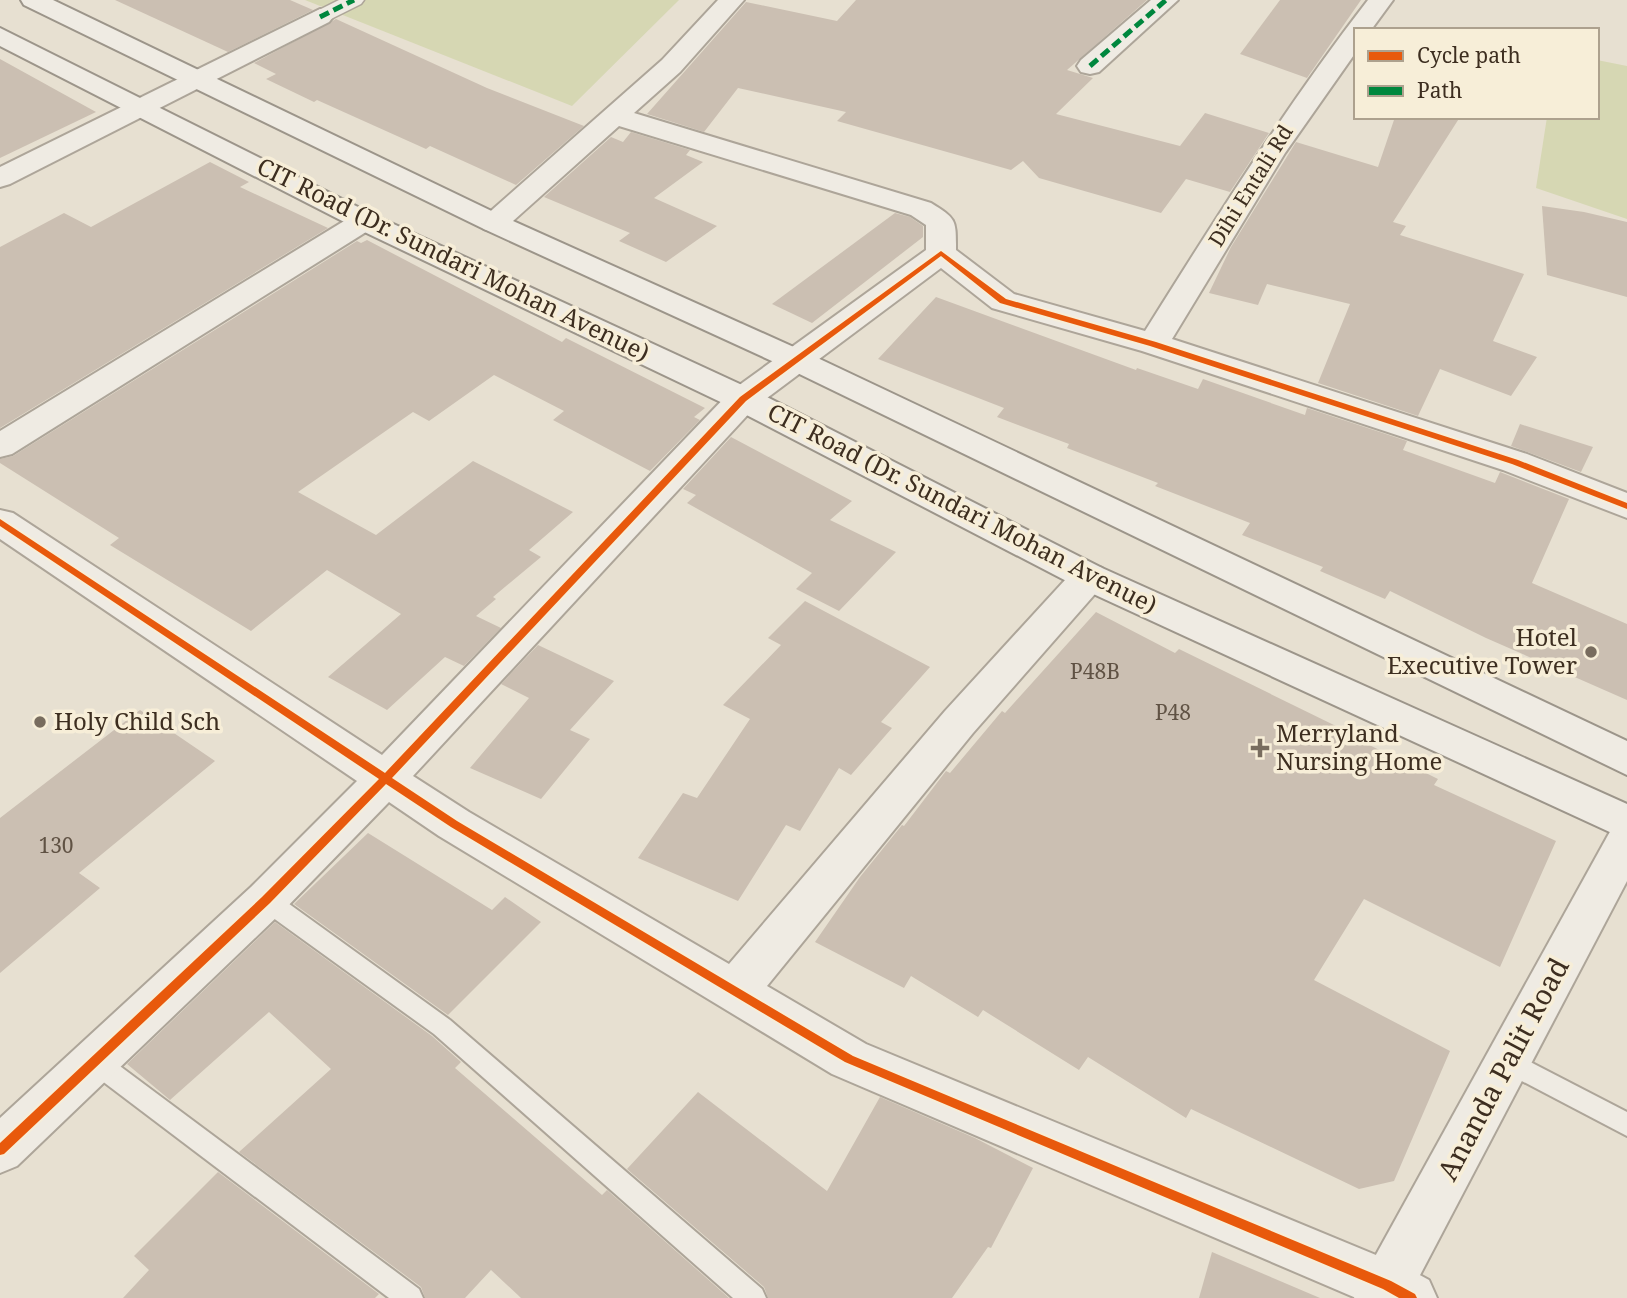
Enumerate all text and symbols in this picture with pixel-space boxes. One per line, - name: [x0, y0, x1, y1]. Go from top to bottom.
- legend: [1354, 28, 1599, 119]
- text: Cycle path: [1417, 41, 1521, 69]
- text: Path: [1417, 76, 1462, 104]
- street label: Dihi Entali Rd: [1202, 119, 1299, 252]
- street label: CIT Road (Dr. Sundari Mohan Avenue): [252, 149, 655, 368]
- street label: CIT Road (Dr. Sundari Mohan Avenue): [762, 395, 1163, 621]
- place label: Hotel Executive Tower: [1387, 620, 1578, 681]
- marker: Hotel Executive Tower: [1583, 644, 1599, 660]
- house number: P48B: [1070, 657, 1120, 685]
- house number: P48: [1155, 698, 1191, 726]
- place label: Holy Child Sch: [54, 704, 220, 737]
- marker: Holy Child Sch: [32, 714, 48, 730]
- place label: Merryland Nursing Home: [1276, 716, 1442, 777]
- marker: Merryland Nursing Home: [1250, 738, 1270, 758]
- house number: 130: [38, 831, 74, 859]
- street label: Ananda Palit Road: [1427, 951, 1577, 1186]

